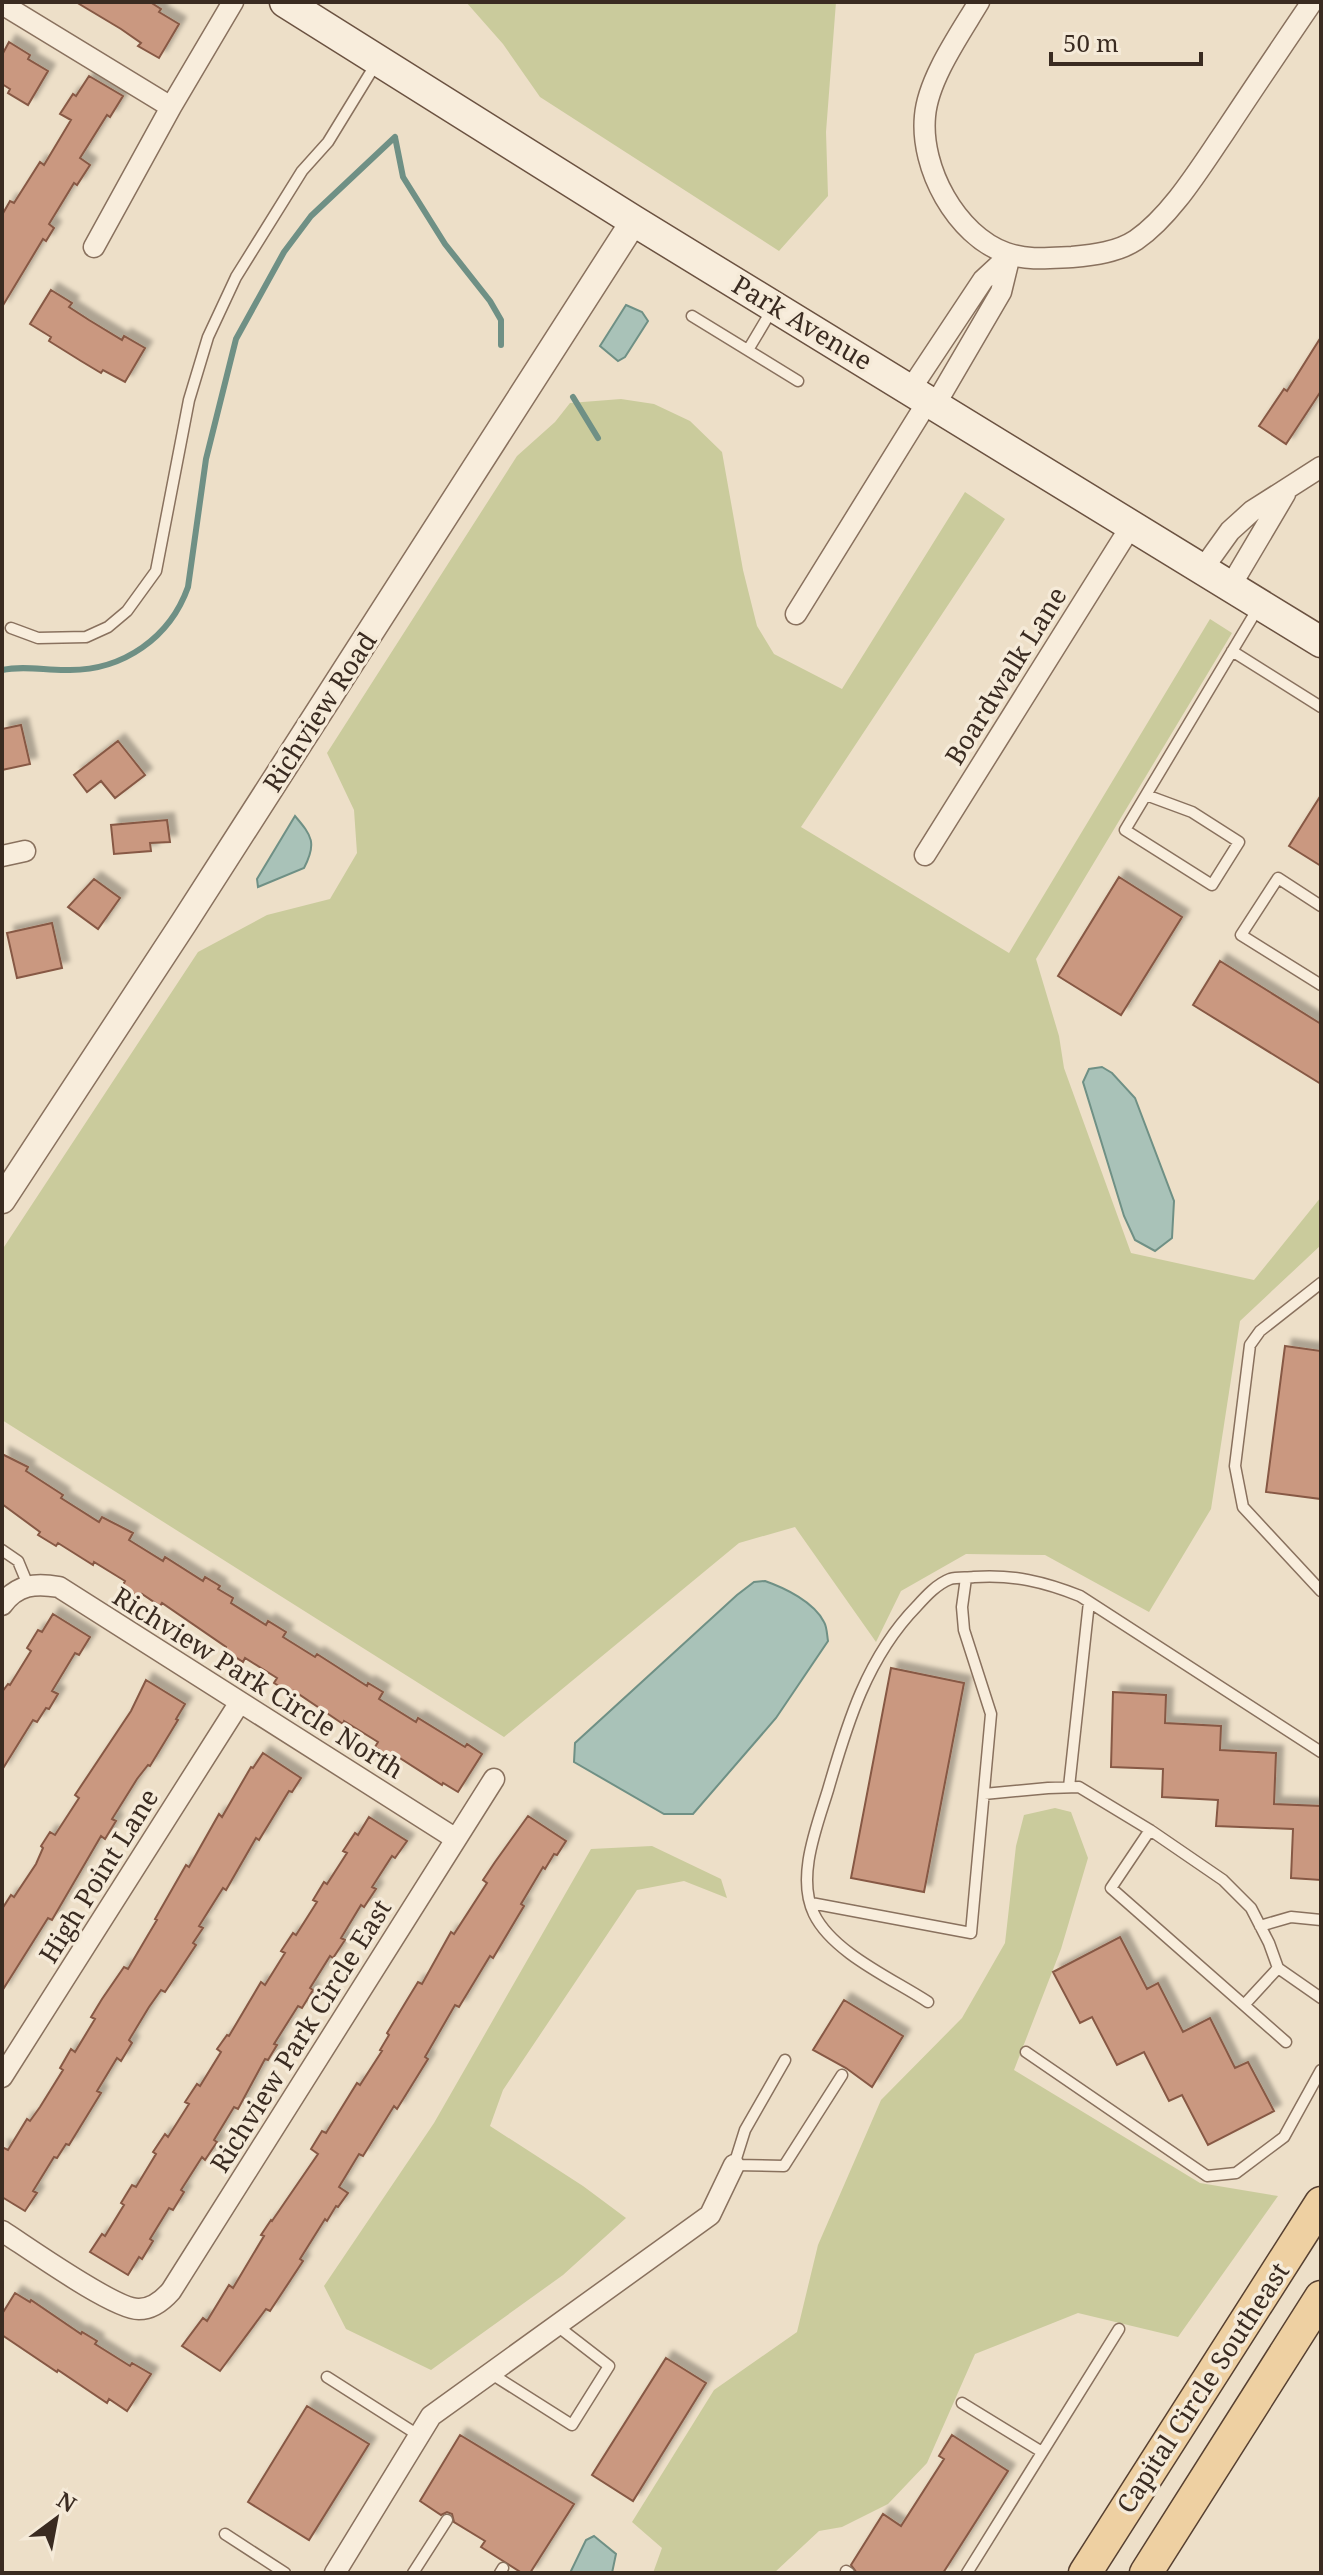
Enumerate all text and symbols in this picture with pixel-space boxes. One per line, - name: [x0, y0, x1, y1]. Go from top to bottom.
- scale bar: [1051, 16, 1201, 66]
- text: 50 m: [1063, 26, 1119, 59]
- street label: Park Avenue: [726, 266, 879, 378]
- street label: Boardwalk Lane: [936, 580, 1074, 771]
- street label: Richview Road: [254, 625, 384, 798]
- street label: Richview Park Circle North: [106, 1578, 411, 1787]
- street label: High Point Lane: [30, 1781, 166, 1970]
- street label: Richview Park Circle East: [201, 1892, 399, 2179]
- street label: Capital Circle Southeast: [1107, 2255, 1297, 2520]
- north arrow: [16, 2479, 96, 2559]
- text: N: [52, 2484, 82, 2519]

